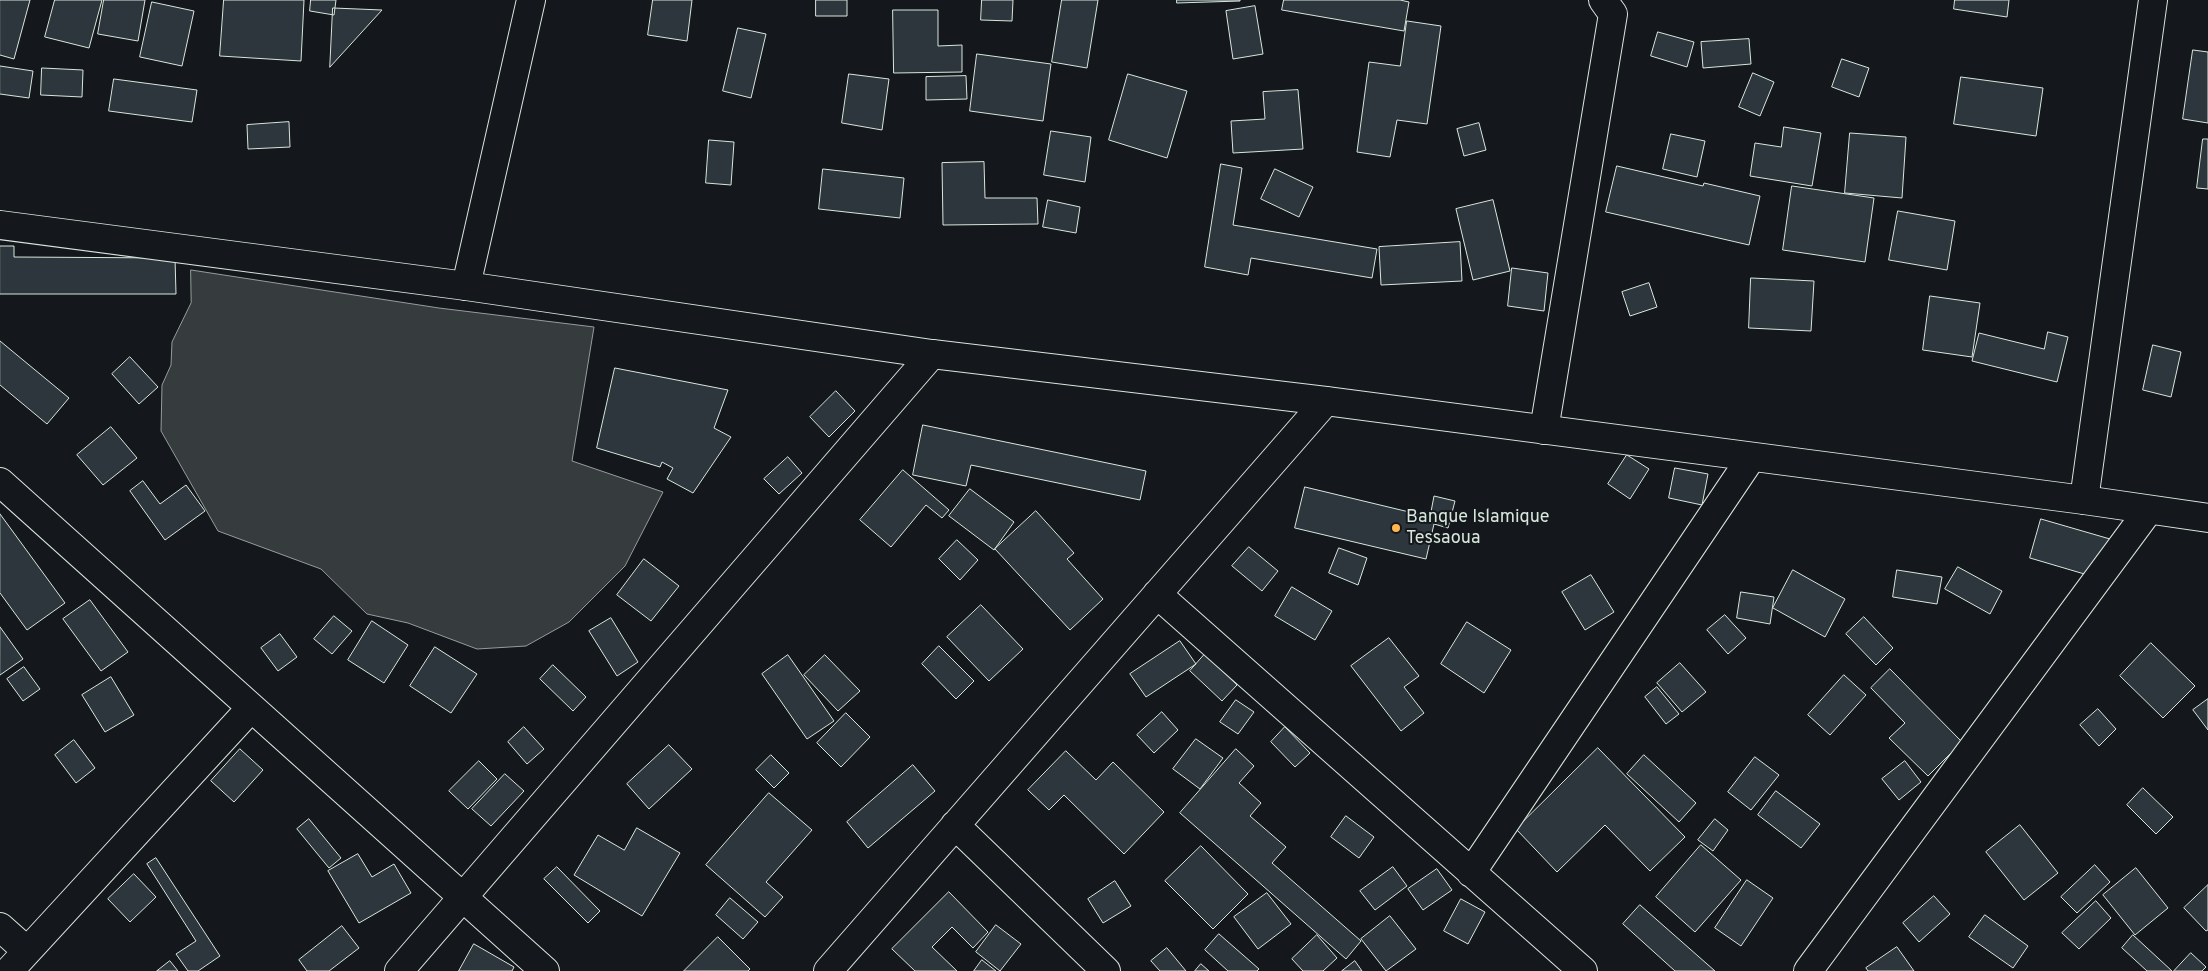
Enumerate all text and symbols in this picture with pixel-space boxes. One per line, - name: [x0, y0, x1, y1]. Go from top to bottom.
- place label: Banque Islamique Tessaoua: [1406, 507, 1549, 550]
- marker: Banque Islamique Tessaoua: [1390, 522, 1402, 534]

